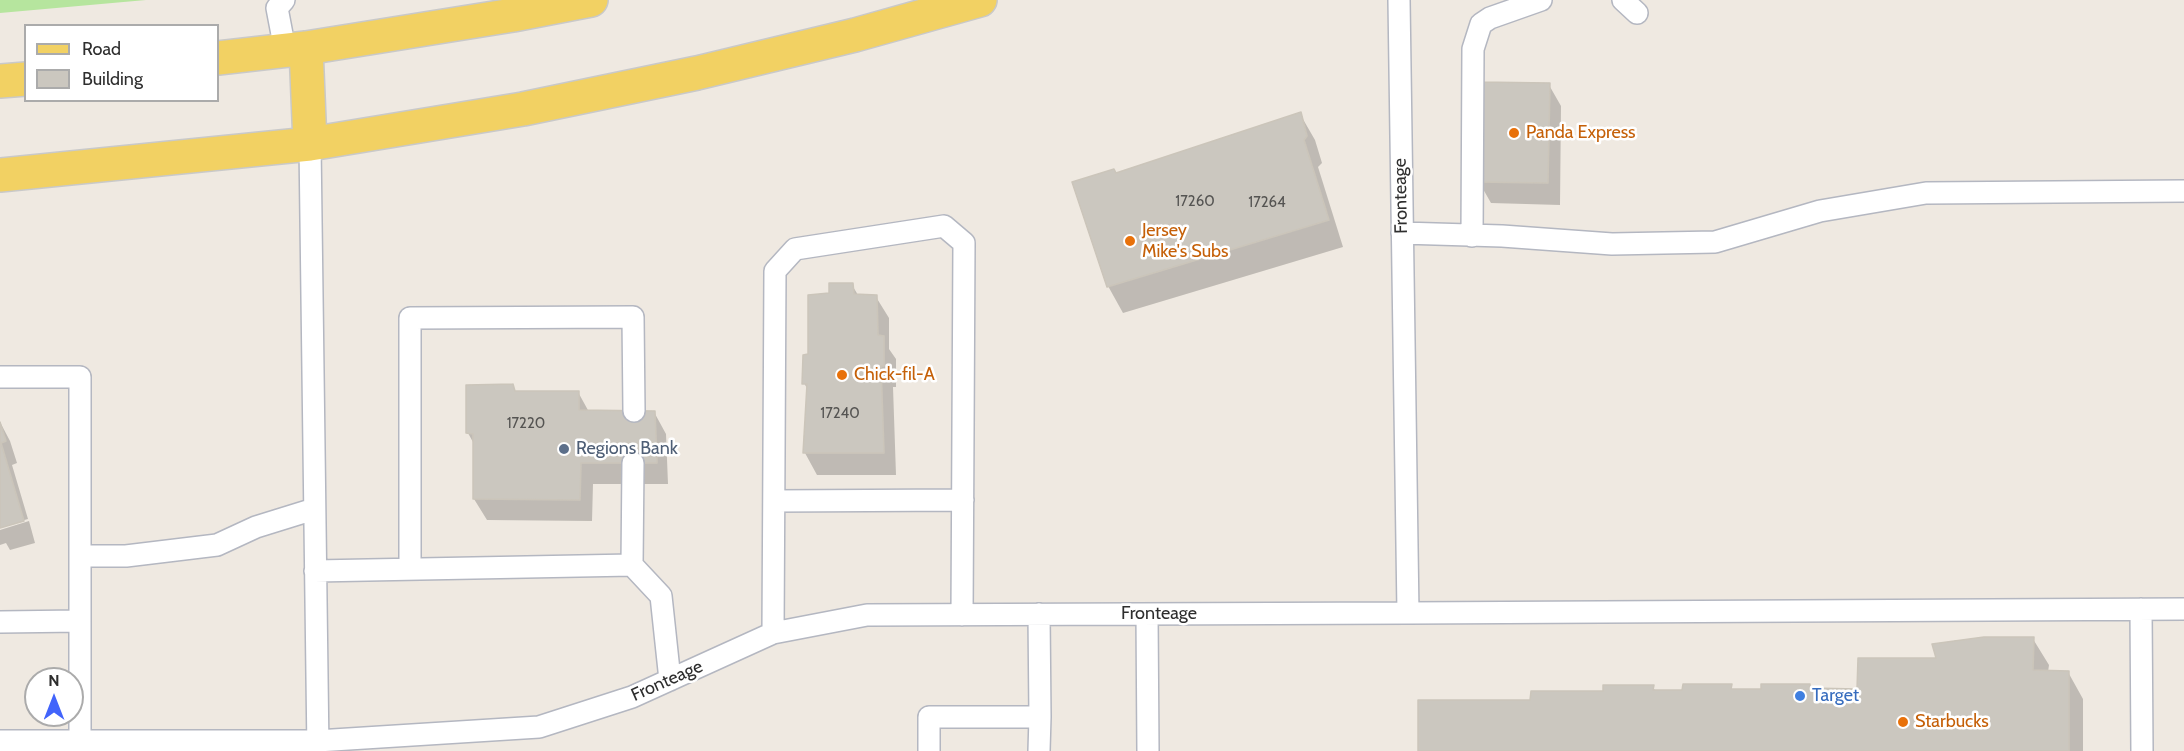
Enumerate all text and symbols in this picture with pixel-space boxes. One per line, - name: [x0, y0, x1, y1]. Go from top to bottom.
- legend: [24, 24, 219, 102]
- text: Road: [82, 38, 121, 60]
- text: Building: [82, 68, 143, 90]
- place label: Panda Express: [1526, 122, 1636, 144]
- marker: Panda Express: [1507, 126, 1521, 140]
- street label: Fronteage: [1390, 158, 1412, 234]
- house number: 17260: [1175, 193, 1215, 211]
- house number: 17264: [1248, 194, 1286, 212]
- place label: Jersey Mike's Subs: [1142, 220, 1229, 262]
- marker: Jersey Mike's Subs: [1123, 234, 1137, 248]
- place label: Chick-fil-A: [854, 364, 935, 386]
- marker: Chick-fil-A: [835, 368, 849, 382]
- house number: 17240: [820, 405, 860, 423]
- house number: 17220: [507, 415, 545, 433]
- place label: Regions Bank: [576, 438, 678, 460]
- marker: Regions Bank: [557, 442, 571, 456]
- street label: Fronteage: [1121, 603, 1197, 625]
- street label: Fronteage: [628, 656, 706, 706]
- north arrow: [24, 667, 84, 727]
- text: N: [48, 671, 60, 690]
- place label: Target: [1812, 685, 1859, 707]
- marker: Target: [1793, 689, 1807, 703]
- place label: Starbucks: [1915, 711, 1989, 733]
- marker: Starbucks: [1896, 715, 1910, 729]

